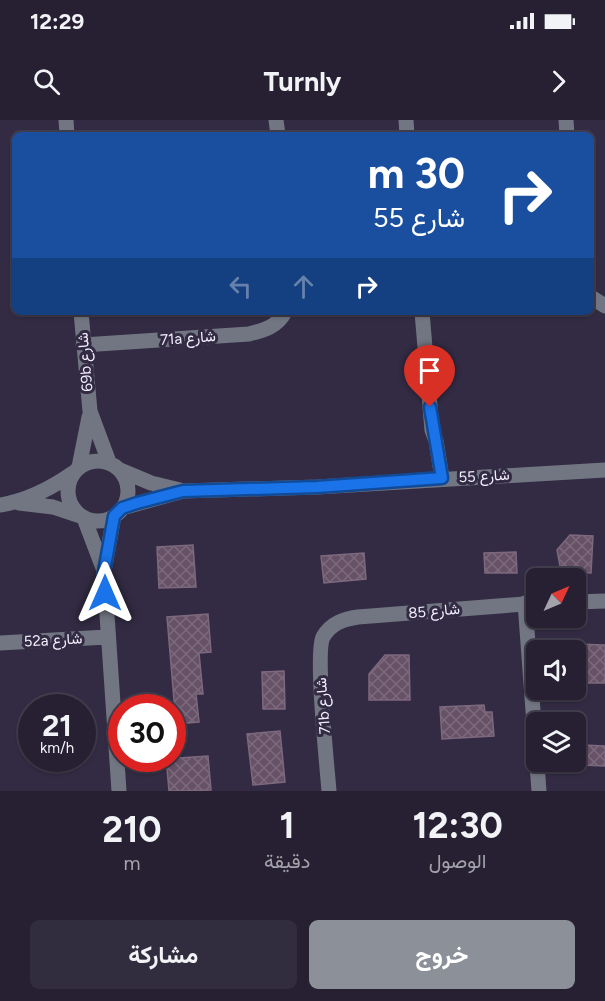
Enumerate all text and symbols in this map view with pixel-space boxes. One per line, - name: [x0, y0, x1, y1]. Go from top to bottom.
- text: 12:29: [30, 8, 84, 35]
- icon: search: [30, 65, 63, 98]
- text: Turnly: [264, 65, 341, 98]
- icon: forward: [542, 65, 575, 98]
- text: 30 m: [368, 148, 465, 199]
- icon: right: [486, 156, 564, 234]
- text: شارع 55: [373, 201, 465, 234]
- icon: left: [224, 270, 257, 303]
- icon: ahead: [287, 270, 320, 303]
- icon: right: [350, 270, 383, 303]
- street label: 71a شارع: [160, 327, 217, 351]
- street label: 69b شارع: [73, 331, 99, 392]
- pin: [404, 345, 455, 407]
- icon: arrive: [413, 354, 446, 387]
- street label: شارع 55: [458, 466, 510, 488]
- position arrow: [73, 561, 137, 625]
- north arrow: [526, 568, 586, 628]
- map controls: [526, 568, 586, 772]
- street label: شارع 85: [407, 600, 461, 624]
- street label: 52a شارع: [23, 629, 83, 653]
- button: sound: [526, 640, 586, 700]
- street label: 71b شارع: [312, 677, 336, 735]
- speed limit sign: 30: [108, 694, 186, 772]
- text: 21: [42, 707, 72, 744]
- button: layers: [526, 712, 586, 772]
- text: km/h: [40, 739, 74, 757]
- text: 1: [280, 804, 295, 847]
- text: 12:30: [413, 804, 503, 847]
- text: 210: [102, 808, 162, 851]
- text: دقيقة: [264, 849, 310, 873]
- text: الوصول: [429, 849, 486, 873]
- text: m: [123, 851, 141, 875]
- button: مشاركة: [30, 920, 297, 989]
- button: خروج: [309, 920, 575, 989]

